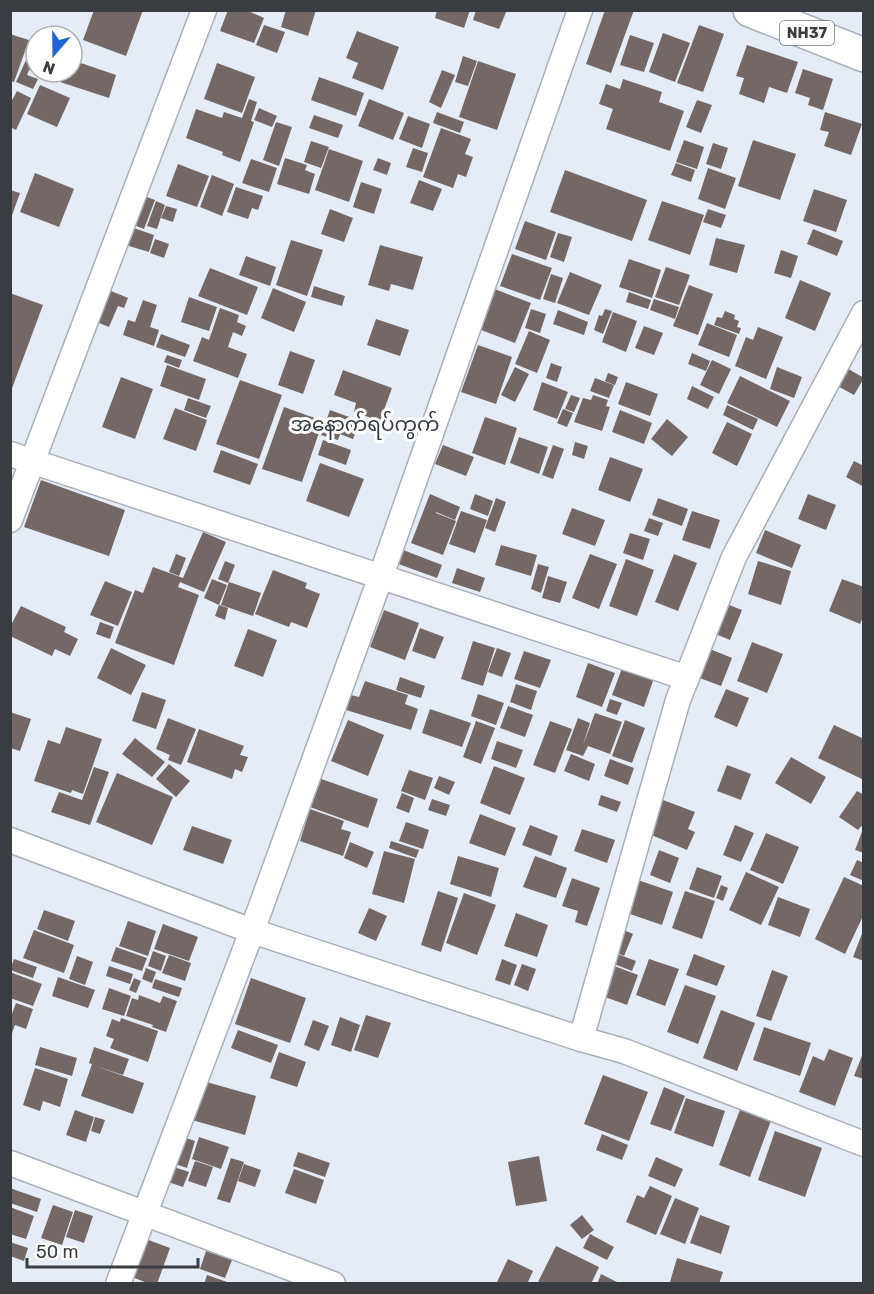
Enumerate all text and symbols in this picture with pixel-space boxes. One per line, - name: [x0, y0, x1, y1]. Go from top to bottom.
- road number: NH37: [780, 21, 834, 45]
- north arrow: [24, 24, 84, 84]
- text: N: [40, 57, 58, 79]
- district label: အနောက်ရပ်ကွက်: [291, 410, 439, 440]
- scale bar: [27, 1231, 198, 1269]
- text: 50 m: [36, 1241, 79, 1263]

